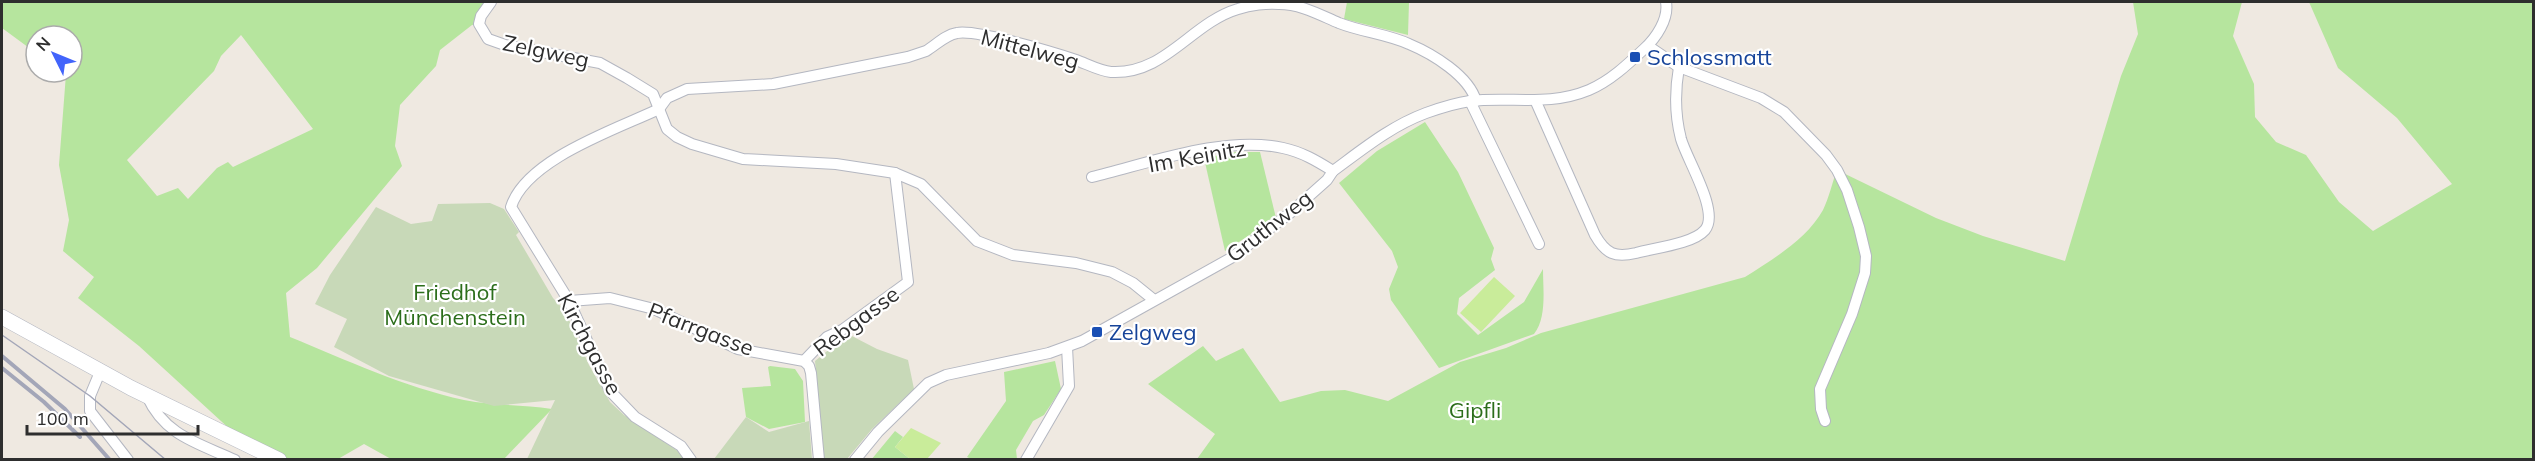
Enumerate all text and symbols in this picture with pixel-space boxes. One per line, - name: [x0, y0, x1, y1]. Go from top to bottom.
- street label: Mittelweg: [978, 22, 1082, 76]
- north arrow: [24, 24, 84, 84]
- street label: Zelgweg: [500, 28, 592, 74]
- text: N: [32, 33, 54, 55]
- place label: Schlossmatt: [1647, 43, 1772, 71]
- marker: Schlossmatt: [1628, 50, 1642, 64]
- street label: Im Keinitz: [1146, 134, 1248, 178]
- street label: Gruthweg: [1220, 184, 1318, 268]
- park label: Friedhof Münchenstein: [384, 278, 526, 331]
- street label: Rebgasse: [807, 280, 905, 362]
- street label: Kirchgasse: [552, 288, 628, 400]
- street label: Pfarrgasse: [644, 296, 758, 362]
- place label: Zelgweg: [1109, 318, 1196, 346]
- marker: Zelgweg: [1090, 325, 1104, 339]
- park label: Gipfli: [1449, 396, 1501, 424]
- scale bar: [27, 398, 198, 436]
- text: 100 m: [36, 407, 89, 430]

